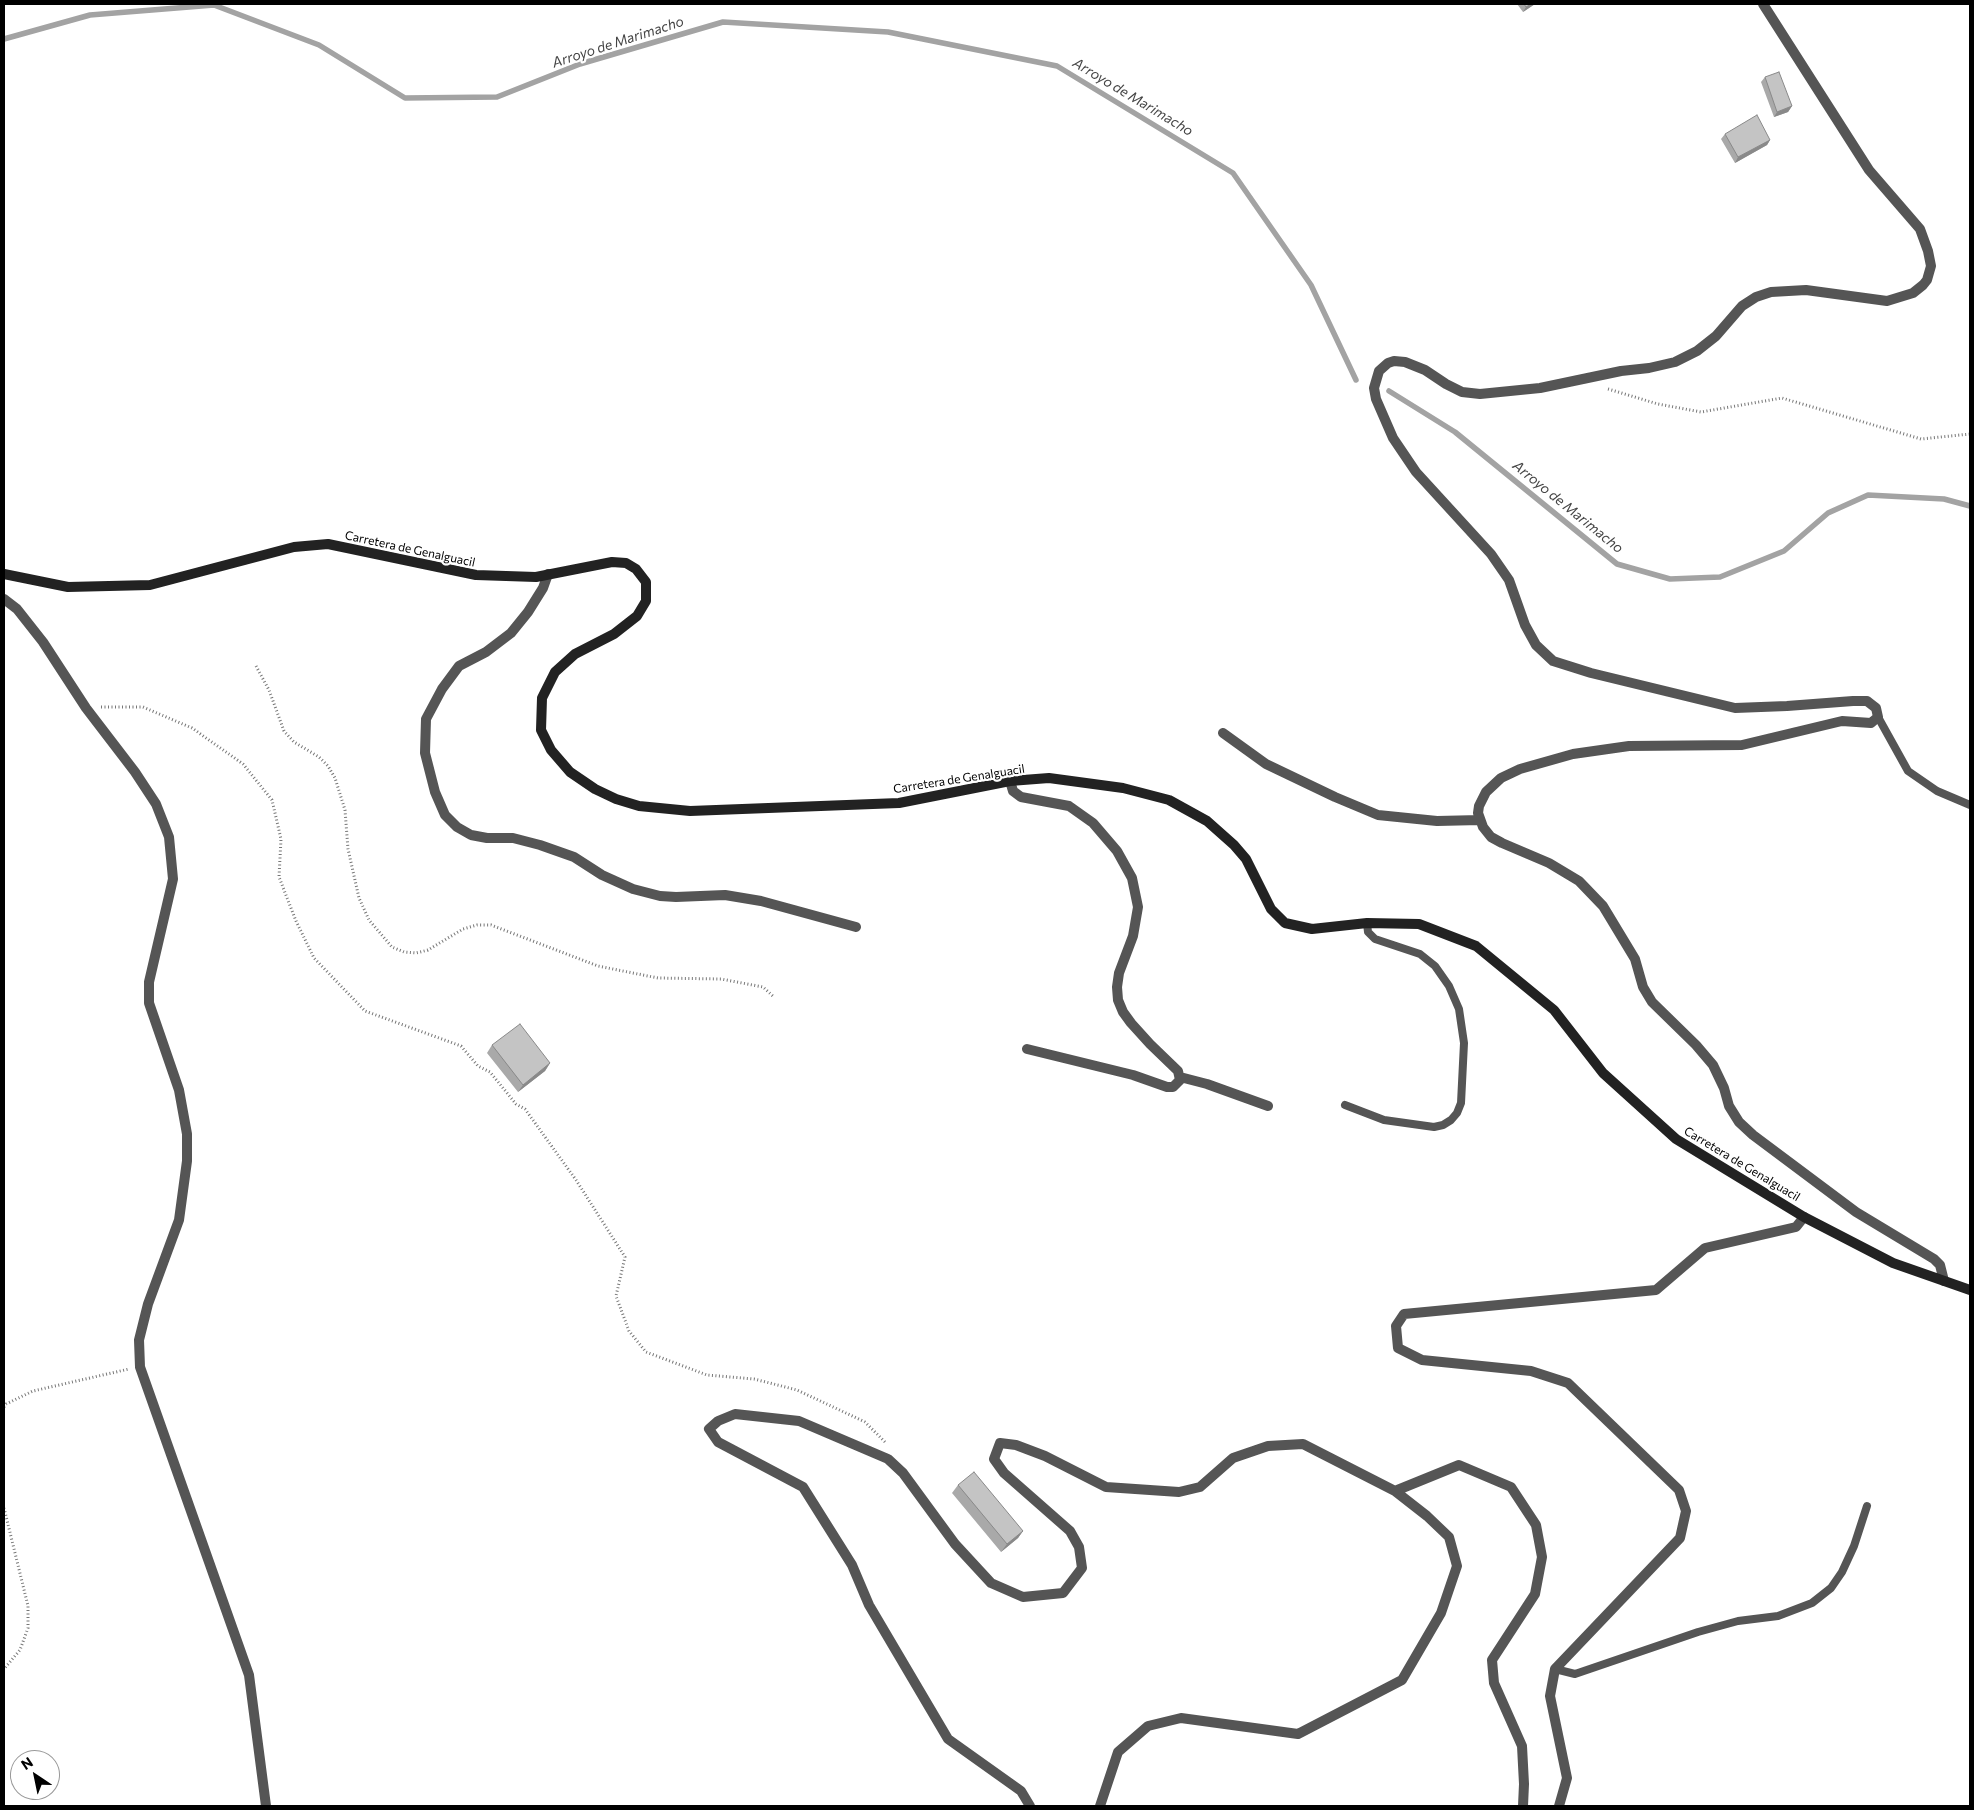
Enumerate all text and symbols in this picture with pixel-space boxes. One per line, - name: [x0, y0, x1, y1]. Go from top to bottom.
- water label: Arroyo de Marimacho: [550, 13, 686, 71]
- water label: Arroyo de Marimacho: [1070, 54, 1196, 140]
- water label: Arroyo de Marimacho: [1509, 457, 1627, 557]
- street label: Carretera de Genalguacil: [343, 528, 477, 570]
- street label: Carretera de Genalguacil: [892, 761, 1026, 797]
- street label: Carretera de Genalguacil: [1681, 1124, 1803, 1204]
- north arrow: [10, 1750, 60, 1800]
- text: N: [18, 1753, 36, 1773]

